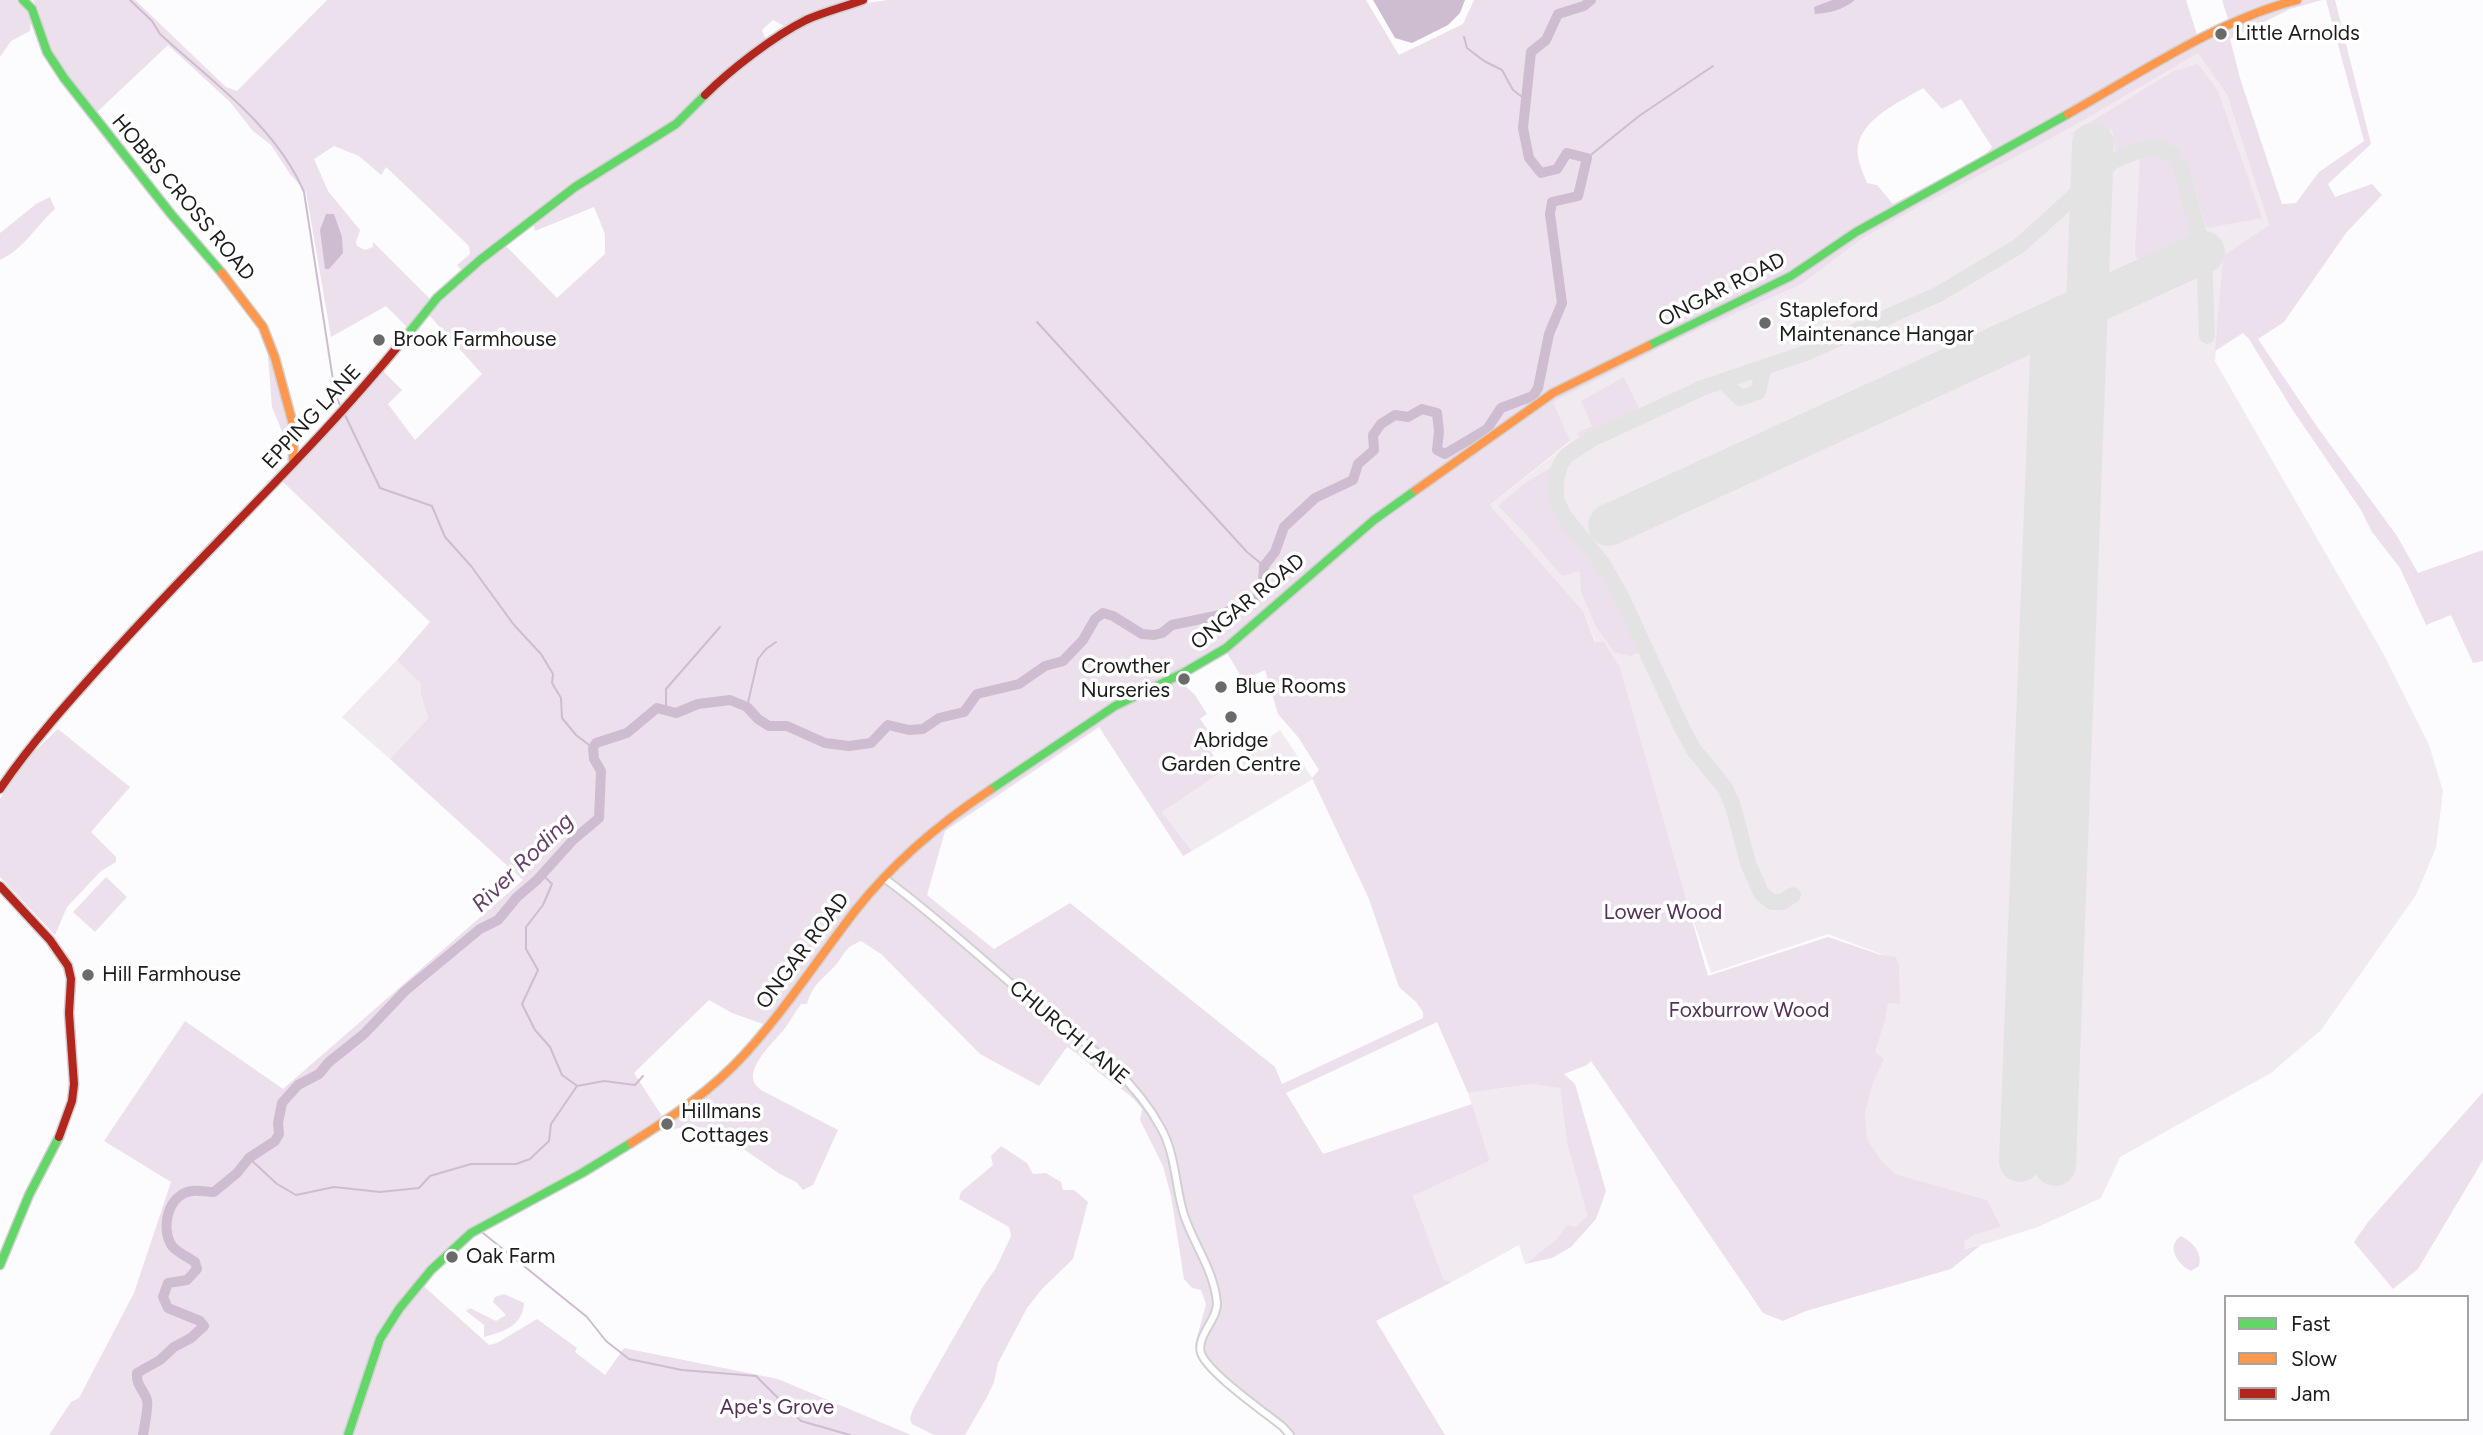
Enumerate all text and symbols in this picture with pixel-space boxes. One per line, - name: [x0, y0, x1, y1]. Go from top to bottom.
- place label: Little Arnolds: [2235, 21, 2360, 47]
- marker: Little Arnolds: [2213, 26, 2229, 42]
- street label: HOBBS CROSS ROAD: [106, 110, 260, 286]
- street label: ONGAR ROAD: [1654, 247, 1790, 333]
- place label: Stapleford Maintenance Hangar: [1779, 298, 1974, 348]
- marker: Stapleford Maintenance Hangar: [1757, 315, 1773, 331]
- place label: Brook Farmhouse: [393, 327, 556, 353]
- marker: Brook Farmhouse: [371, 332, 387, 348]
- street label: EPPING LANE: [257, 360, 367, 474]
- street label: ONGAR ROAD: [1186, 548, 1310, 656]
- place label: Crowther Nurseries: [1080, 654, 1170, 704]
- marker: Crowther Nurseries: [1176, 671, 1192, 687]
- place label: Blue Rooms: [1235, 674, 1346, 700]
- marker: Blue Rooms: [1213, 679, 1229, 695]
- marker: Abridge Garden Centre: [1223, 709, 1239, 725]
- place label: Abridge Garden Centre: [1161, 728, 1301, 778]
- water label: River Roding: [466, 808, 580, 918]
- street label: ONGAR ROAD: [751, 888, 855, 1014]
- park label: Lower Wood: [1604, 900, 1722, 926]
- place label: Hill Farmhouse: [102, 962, 241, 988]
- marker: Hill Farmhouse: [80, 967, 96, 983]
- street label: CHURCH LANE: [1004, 976, 1134, 1090]
- park label: Foxburrow Wood: [1668, 998, 1830, 1024]
- place label: Hillmans Cottages: [681, 1099, 768, 1149]
- marker: Hillmans Cottages: [659, 1116, 675, 1132]
- place label: Oak Farm: [466, 1244, 555, 1270]
- marker: Oak Farm: [444, 1249, 460, 1265]
- legend: [2224, 1295, 2469, 1421]
- text: Fast: [2291, 1311, 2331, 1336]
- text: Slow: [2291, 1346, 2337, 1371]
- text: Jam: [2291, 1381, 2330, 1406]
- park label: Ape's Grove: [720, 1395, 834, 1421]

